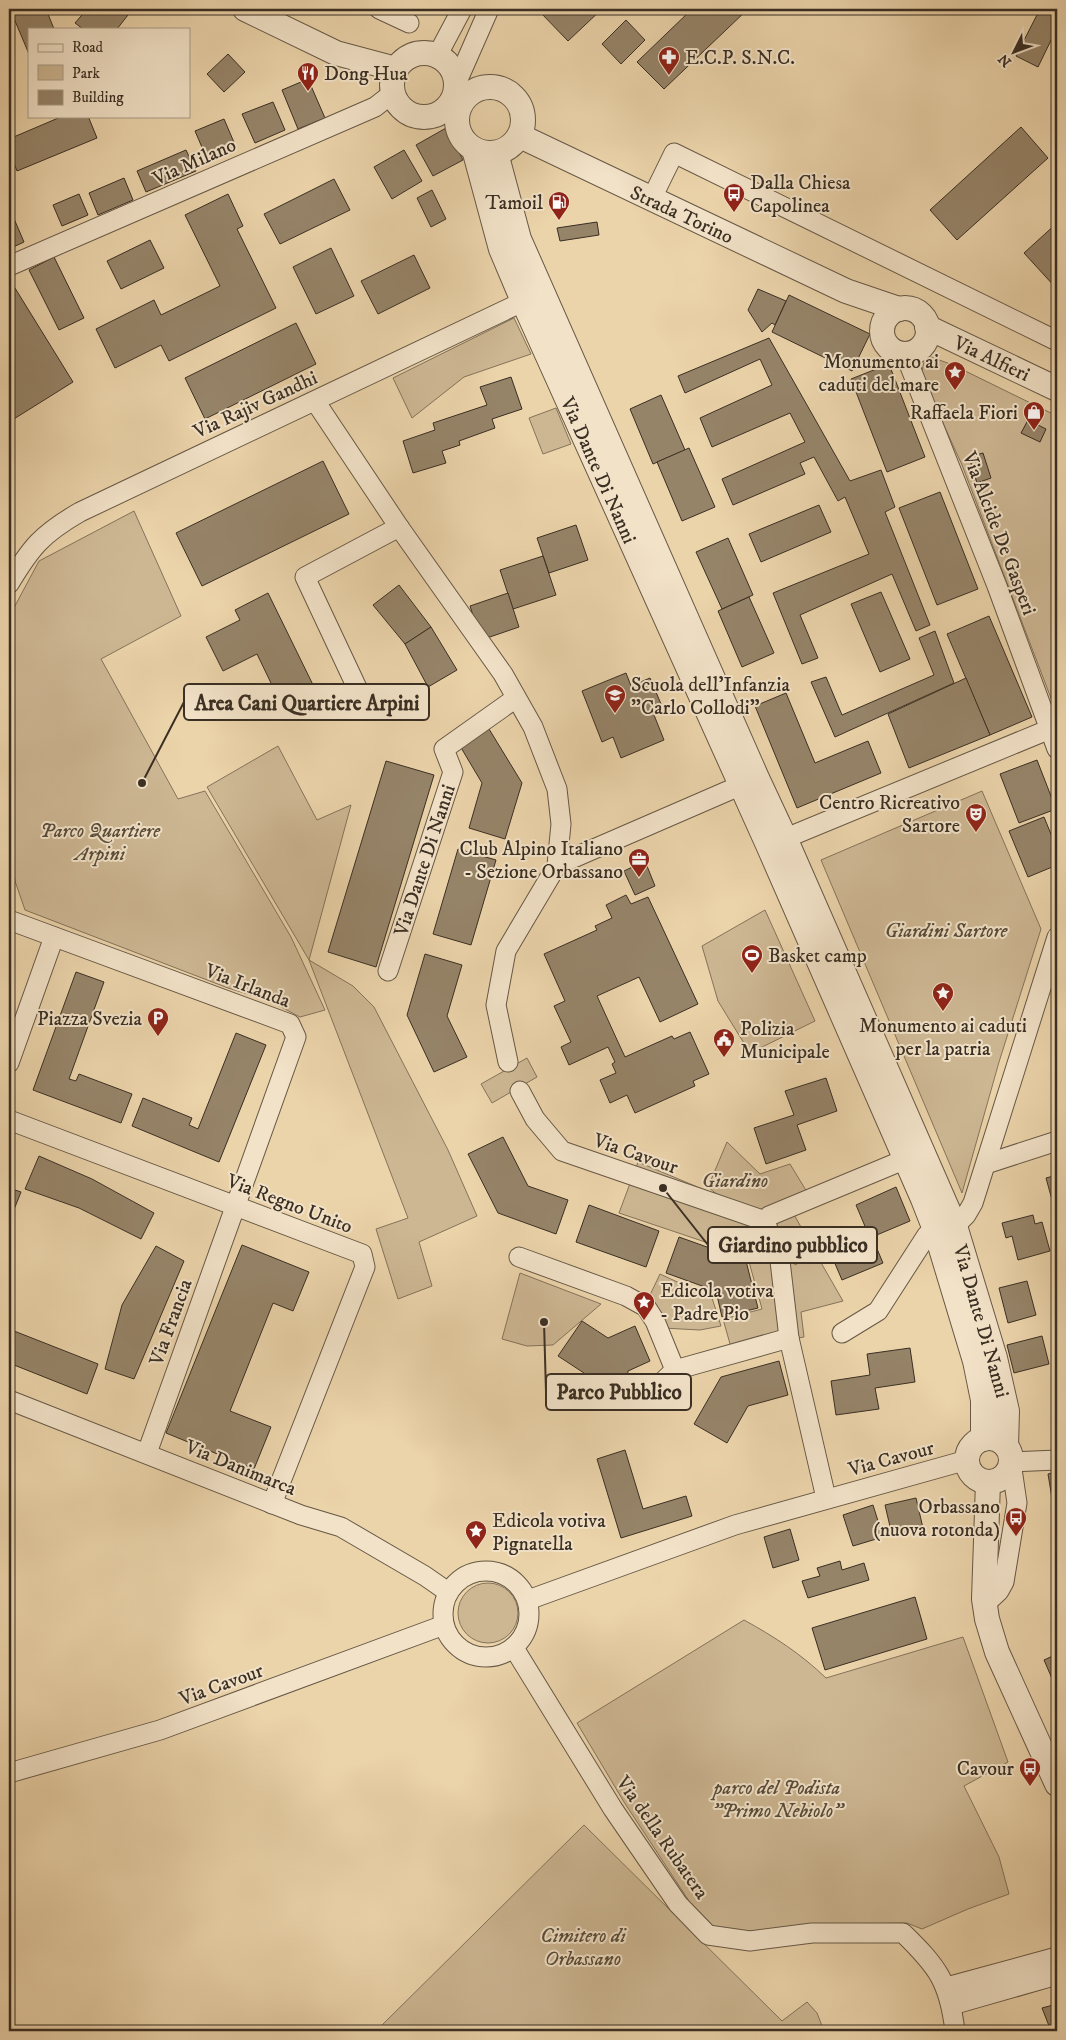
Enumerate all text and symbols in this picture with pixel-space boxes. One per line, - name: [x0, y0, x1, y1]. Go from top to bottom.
- legend: [28, 28, 190, 118]
- north arrow: [988, 28, 1038, 78]
- text: Road: [72, 38, 104, 57]
- pharmacy icon: E.C.P. S.N.C.: [657, 45, 681, 76]
- place label: E.C.P. S.N.C.: [685, 46, 795, 71]
- text: N: [994, 49, 1016, 70]
- restaurant icon: Dong Hua: [296, 61, 320, 92]
- place label: Dong Hua: [324, 62, 408, 87]
- text: Park: [72, 64, 101, 83]
- text: Building: [72, 88, 124, 107]
- street label: Via Milano: [148, 133, 240, 192]
- place label: Dalla Chiesa Capolinea: [750, 171, 851, 219]
- street label: Strada Torino: [626, 181, 737, 250]
- bus stop icon: Dalla Chiesa Capolinea: [722, 182, 746, 213]
- fuel station icon: Tamoil: [547, 190, 571, 221]
- place label: Tamoil: [485, 191, 543, 216]
- street label: Via Alfieri: [948, 330, 1034, 388]
- place label: Monumento ai caduti del mare: [819, 350, 939, 398]
- place icon: Monumento ai caduti del mare: [943, 360, 967, 391]
- street label: Via Rajiv Gandhi: [189, 366, 322, 445]
- street label: Via Dante Di Nanni: [554, 392, 641, 548]
- shop icon: Raffaela Fiori: [1022, 400, 1046, 431]
- place label: Raffaela Fiori: [910, 401, 1018, 426]
- street label: Via Alcide De Gasperi: [956, 447, 1041, 619]
- place label: Scuola dell'Infanzia "Carlo Collodi": [631, 673, 790, 721]
- school or university icon: Scuola dell'Infanzia "Carlo Collodi": [603, 683, 627, 714]
- callout: Area Cani Quartiere Arpini: [184, 684, 429, 720]
- text: Area Cani Quartiere Arpini: [194, 691, 420, 717]
- street label: Via Dante Di Nanni: [389, 781, 462, 940]
- place label: Centro Ricreativo Sartore: [819, 791, 960, 839]
- theatre icon: Centro Ricreativo Sartore: [964, 802, 988, 833]
- park label: Parco Quartiere Arpini: [40, 819, 161, 867]
- place label: Club Alpino Italiano - Sezione Orbassano: [460, 837, 623, 885]
- office icon: Club Alpino Italiano - Sezione Orbassano: [627, 847, 651, 878]
- park label: Giardini Sartore: [885, 919, 1009, 944]
- sports icon: Basket camp: [740, 943, 764, 974]
- place label: Basket camp: [768, 944, 867, 969]
- street label: Via Irlanda: [200, 958, 294, 1014]
- place icon: Monumento ai caduti per la patria: [931, 981, 955, 1012]
- parking icon: Piazza Svezia: [146, 1006, 170, 1037]
- place label: Piazza Svezia: [37, 1007, 142, 1032]
- place label: Monumento ai caduti per la patria: [859, 1014, 1027, 1062]
- place label: Polizia Municipale: [740, 1017, 830, 1065]
- public building icon: Polizia Municipale: [712, 1027, 736, 1058]
- street label: Via Cavour: [589, 1128, 682, 1181]
- street label: Via Regno Unito: [222, 1169, 356, 1240]
- park label: Giardino: [702, 1169, 768, 1194]
- callout: Giardino pubblico: [708, 1227, 877, 1263]
- text: Giardino pubblico: [718, 1233, 868, 1259]
- street label: Via Dante Di Nanni: [946, 1241, 1014, 1401]
- street label: Via Francia: [144, 1275, 199, 1370]
- place label: Edicola votiva - Padre Pio: [660, 1279, 774, 1327]
- place icon: Edicola votiva - Padre Pio: [632, 1290, 656, 1321]
- callout: Parco Pubblico: [546, 1374, 691, 1410]
- text: Parco Pubblico: [556, 1380, 682, 1406]
- street label: Via Danimarca: [180, 1434, 300, 1502]
- street label: Via Cavour: [845, 1436, 938, 1483]
- place label: Orbassano (nuova rotonda): [873, 1495, 1000, 1543]
- bus stop icon: Orbassano (nuova rotonda): [1004, 1506, 1028, 1537]
- place label: Edicola votiva Pignatella: [492, 1509, 606, 1557]
- place icon: Edicola votiva Pignatella: [464, 1519, 488, 1550]
- street label: Via Cavour: [175, 1658, 268, 1712]
- bus stop icon: Cavour: [1018, 1756, 1042, 1787]
- place label: Cavour: [957, 1757, 1015, 1782]
- street label: Via della Rubatera: [609, 1771, 714, 1905]
- park label: parco del Podista "Primo Nebiolo": [710, 1776, 846, 1824]
- park label: Cimitero di Orbassano: [540, 1924, 627, 1972]

